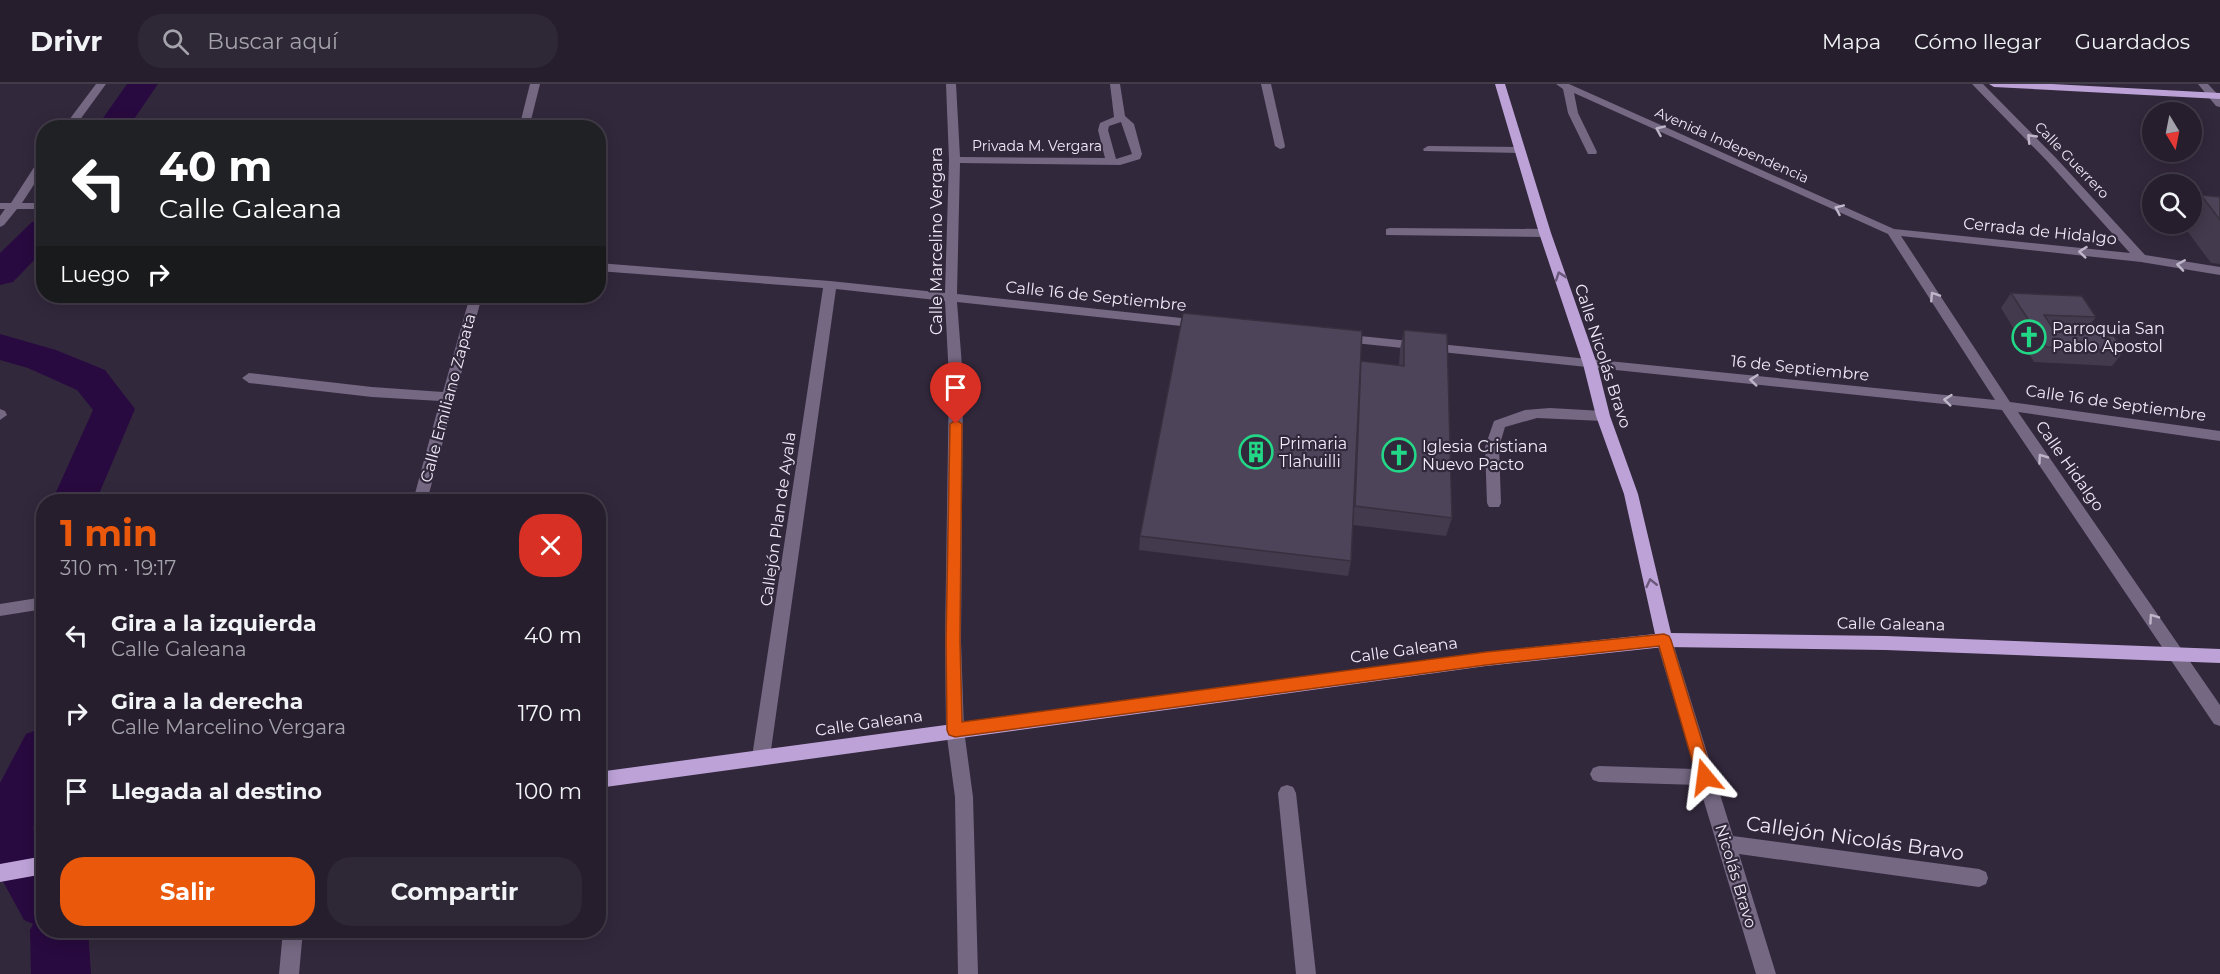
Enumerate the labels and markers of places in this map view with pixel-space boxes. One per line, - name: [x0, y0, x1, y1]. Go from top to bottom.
- church icon: Parroquia San Pablo Apostol: [2011, 319, 2047, 355]
- place label: Parroquia San Pablo Apostol: [2052, 319, 2165, 356]
- pin: [930, 362, 981, 424]
- building icon: Primaria Tlahuilli: [1238, 434, 1274, 470]
- place label: Primaria Tlahuilli: [1279, 434, 1347, 471]
- church icon: Iglesia Cristiana Nuevo Pacto: [1381, 437, 1417, 473]
- place label: Iglesia Cristiana Nuevo Pacto: [1422, 437, 1548, 474]

